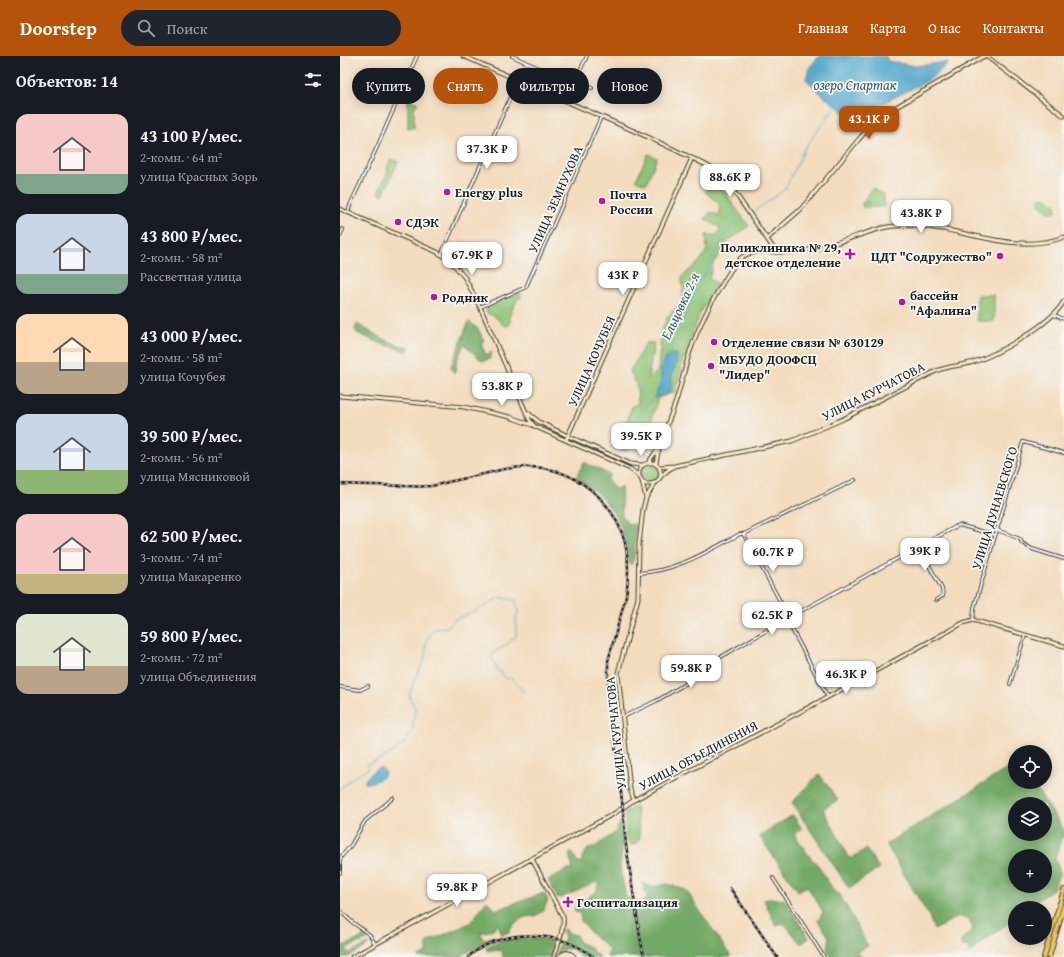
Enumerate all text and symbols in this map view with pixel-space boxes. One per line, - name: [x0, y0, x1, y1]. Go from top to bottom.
- search box: [121, 10, 401, 46]
- text: Doorstep: [20, 14, 97, 42]
- icon: search: [135, 17, 157, 39]
- text: Поиск: [167, 18, 208, 39]
- text: Главная: [798, 18, 848, 38]
- text: Карта: [870, 18, 906, 38]
- text: О нас: [928, 18, 961, 38]
- text: Контакты: [983, 18, 1044, 38]
- text: Объектов: 14: [16, 68, 118, 93]
- chip: Купить: [352, 68, 425, 104]
- chip: Снять: [433, 68, 498, 104]
- chip: Фильтры: [506, 68, 589, 104]
- chip: Новое: [597, 68, 662, 104]
- icon: filters: [302, 69, 324, 91]
- water label: озеро Спартак: [813, 75, 897, 95]
- pin: 43.1K ₽: [832, 106, 906, 140]
- text: 43.1K ₽: [848, 109, 890, 128]
- text: 43 100 ₽/мес.: [140, 123, 242, 148]
- icon: home: [48, 130, 96, 178]
- pin: 37.3K ₽: [450, 136, 524, 170]
- text: 37.3K ₽: [466, 139, 508, 158]
- street label: УЛИЦА ЗЕМНУХОВА: [523, 143, 588, 256]
- text: 2-комн. · 64 m²: [140, 148, 222, 167]
- pin: 88.6K ₽: [693, 164, 767, 198]
- text: улица Красных Зорь: [140, 167, 258, 186]
- text: 88.6K ₽: [709, 167, 751, 186]
- place label: Energy plus: [455, 183, 523, 202]
- place label: Почта России: [610, 185, 653, 219]
- marker: Energy plus: [442, 187, 452, 197]
- marker: Почта России: [597, 196, 607, 206]
- pin: 43.8K ₽: [884, 200, 958, 234]
- text: 43.8K ₽: [900, 203, 942, 222]
- place label: СДЭК: [406, 213, 439, 232]
- marker: СДЭК: [393, 217, 403, 227]
- text: 43 800 ₽/мес.: [140, 223, 242, 248]
- icon: home: [48, 230, 96, 278]
- place label: Поликлиника № 29, детское отделение: [720, 238, 841, 272]
- pin: 67.9K ₽: [435, 242, 509, 276]
- text: 67.9K ₽: [451, 245, 493, 264]
- place label: ЦДТ "Содружество": [871, 247, 992, 266]
- text: 2-комн. · 58 m²: [140, 248, 222, 267]
- marker: Поликлиника № 29, детское отделение: [844, 248, 856, 260]
- marker: ЦДТ "Содружество": [995, 251, 1005, 261]
- pin: 43K ₽: [595, 262, 651, 296]
- text: 43K ₽: [607, 265, 639, 284]
- text: Рассветная улица: [140, 267, 242, 286]
- water label: Ельцовка 2-я: [655, 269, 704, 344]
- place label: бассейн "Афалина": [910, 286, 977, 320]
- place label: Родник: [442, 288, 489, 307]
- marker: Родник: [429, 292, 439, 302]
- marker: бассейн "Афалина": [897, 297, 907, 307]
- street label: УЛИЦА КОЧУБЕЯ: [563, 313, 620, 410]
- text: 43 000 ₽/мес.: [140, 323, 242, 348]
- icon: home: [48, 330, 96, 378]
- place label: Отделение связи № 630129: [722, 333, 884, 352]
- marker: Отделение связи № 630129: [709, 337, 719, 347]
- text: 2-комн. · 58 m²: [140, 348, 222, 367]
- place label: МБУДО ДООФСЦ "Лидер": [719, 350, 817, 384]
- street label: УЛИЦА КУРЧАТОВА: [818, 357, 928, 426]
- marker: МБУДО ДООФСЦ "Лидер": [706, 361, 716, 371]
- text: улица Кочубея: [140, 367, 226, 386]
- pin: 53.8K ₽: [465, 373, 539, 407]
- text: 53.8K ₽: [481, 376, 523, 395]
- text: 39 500 ₽/мес.: [140, 423, 242, 448]
- pin: 39.5K ₽: [604, 423, 678, 457]
- text: 39.5K ₽: [620, 426, 662, 445]
- icon: home: [48, 430, 96, 478]
- street label: УЛИЦА ДУНАЕВСКОГО: [967, 444, 1022, 572]
- text: 2-комн. · 56 m²: [140, 448, 222, 467]
- text: улица Мясниковой: [140, 467, 250, 486]
- text: 62 500 ₽/мес.: [140, 523, 242, 548]
- icon: home: [48, 530, 96, 578]
- pin: 39K ₽: [897, 538, 953, 572]
- pin: 60.7K ₽: [736, 539, 810, 573]
- text: 39K ₽: [909, 541, 941, 560]
- text: 60.7K ₽: [752, 542, 794, 561]
- text: 3-комн. · 74 m²: [140, 548, 222, 567]
- text: улица Макаренко: [140, 567, 241, 586]
- pin: 62.5K ₽: [735, 602, 809, 636]
- text: 62.5K ₽: [751, 605, 793, 624]
- text: 59 800 ₽/мес.: [140, 623, 242, 648]
- icon: home: [48, 630, 96, 678]
- text: 2-комн. · 72 m²: [140, 648, 222, 667]
- pin: 59.8K ₽: [654, 655, 728, 689]
- text: 59.8K ₽: [670, 658, 712, 677]
- pin: 46.3K ₽: [809, 661, 883, 695]
- text: 46.3K ₽: [825, 664, 867, 683]
- text: улица Объединения: [140, 667, 257, 686]
- street label: УЛИЦА КУРЧАТОВА: [600, 676, 631, 790]
- street label: УЛИЦА ОБЪЕДИНЕНИЯ: [635, 716, 761, 795]
- map controls: [1008, 745, 1052, 945]
- button: locate: [1008, 745, 1052, 789]
- button: layers: [1008, 797, 1052, 841]
- button: +: [1008, 849, 1052, 893]
- pin: 59.8K ₽: [420, 874, 494, 908]
- text: 59.8K ₽: [436, 877, 478, 896]
- place label: Госпитализация: [577, 893, 678, 912]
- marker: Госпитализация: [562, 896, 574, 908]
- button: −: [1008, 901, 1052, 945]

